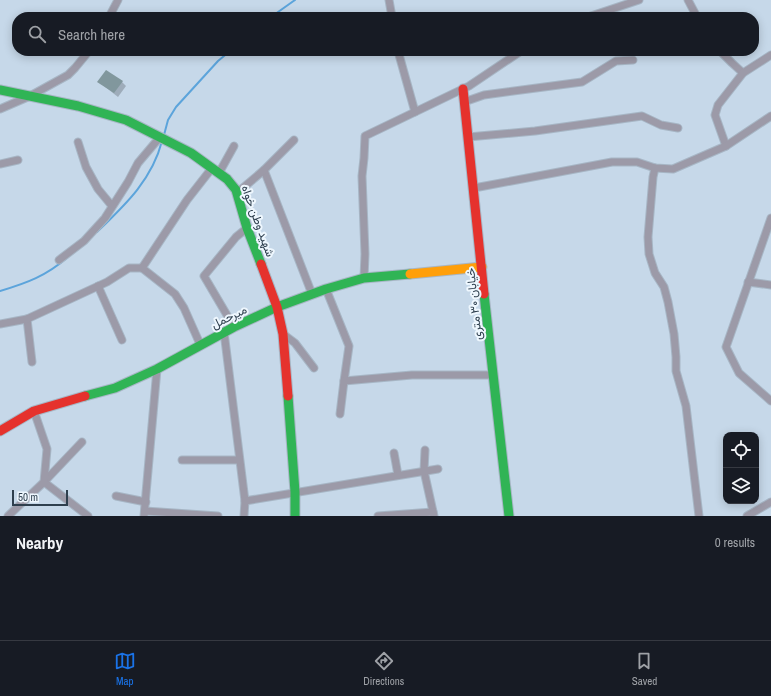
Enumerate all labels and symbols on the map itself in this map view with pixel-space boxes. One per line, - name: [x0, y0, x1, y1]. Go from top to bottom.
- street label: شهید وطن خواه: [238, 183, 278, 259]
- street label: خیابان ۳۰ متری: [462, 267, 486, 341]
- street label: میرحمل: [208, 302, 250, 332]
- scale bar: [12, 488, 68, 507]

